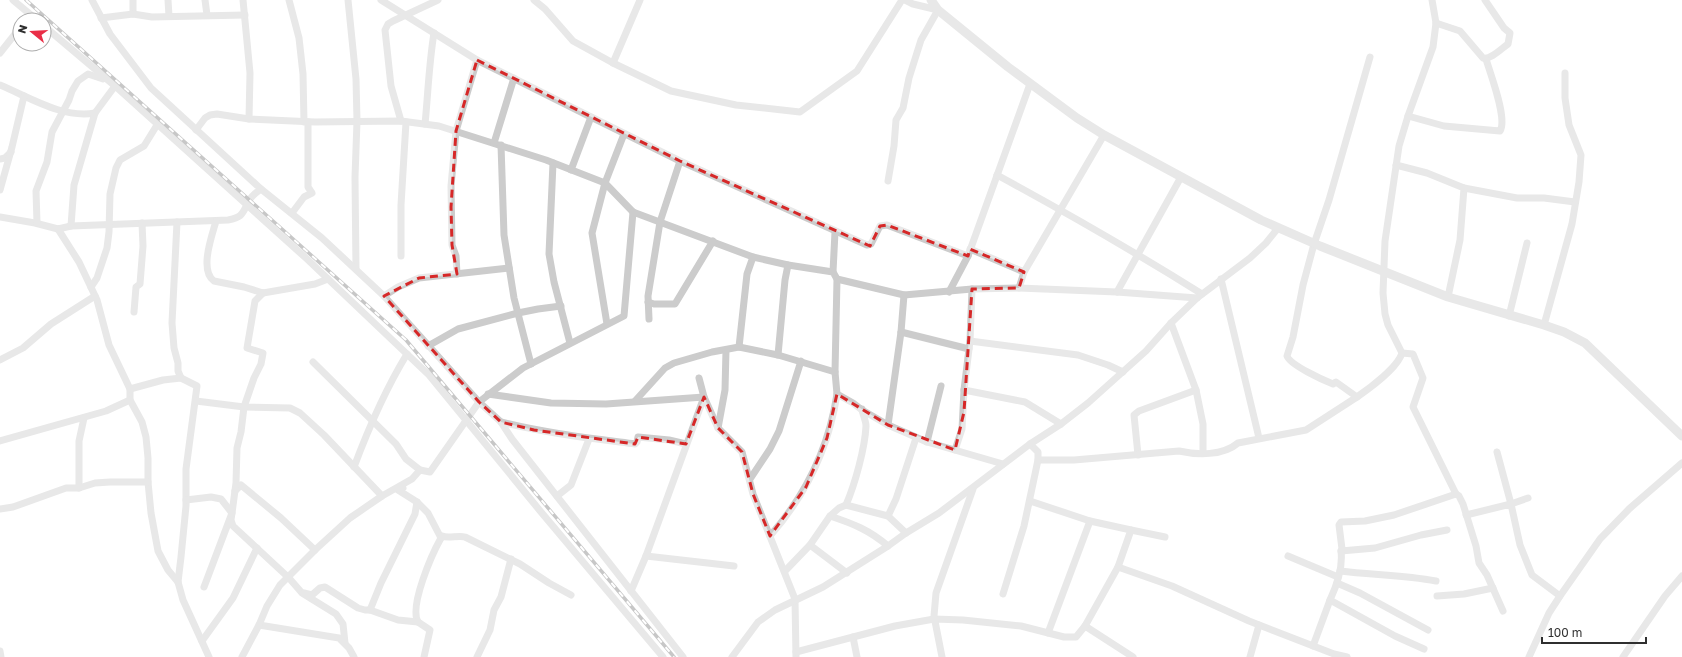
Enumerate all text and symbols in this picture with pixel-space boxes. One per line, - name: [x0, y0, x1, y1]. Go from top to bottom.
- north arrow: [12, 12, 52, 52]
- text: N: [15, 23, 29, 35]
- scale bar: [1542, 619, 1646, 645]
- text: 100 m: [1548, 625, 1582, 640]

